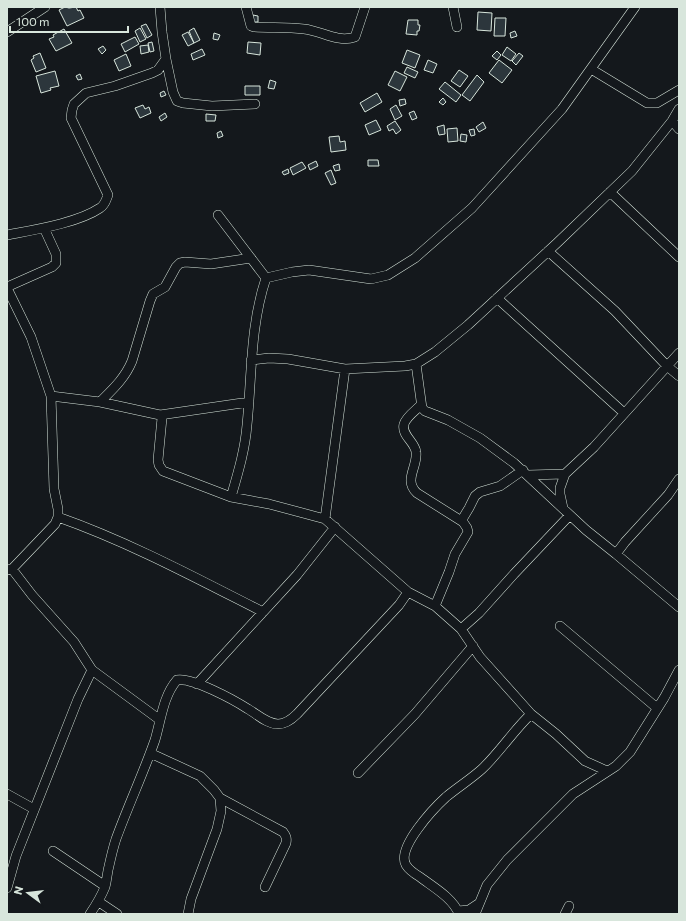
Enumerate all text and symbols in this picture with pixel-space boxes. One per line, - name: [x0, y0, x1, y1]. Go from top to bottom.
- scale bar: [10, 8, 128, 34]
- text: 100 m: [16, 14, 50, 28]
- north arrow: [8, 873, 48, 913]
- text: N: [11, 885, 25, 896]

